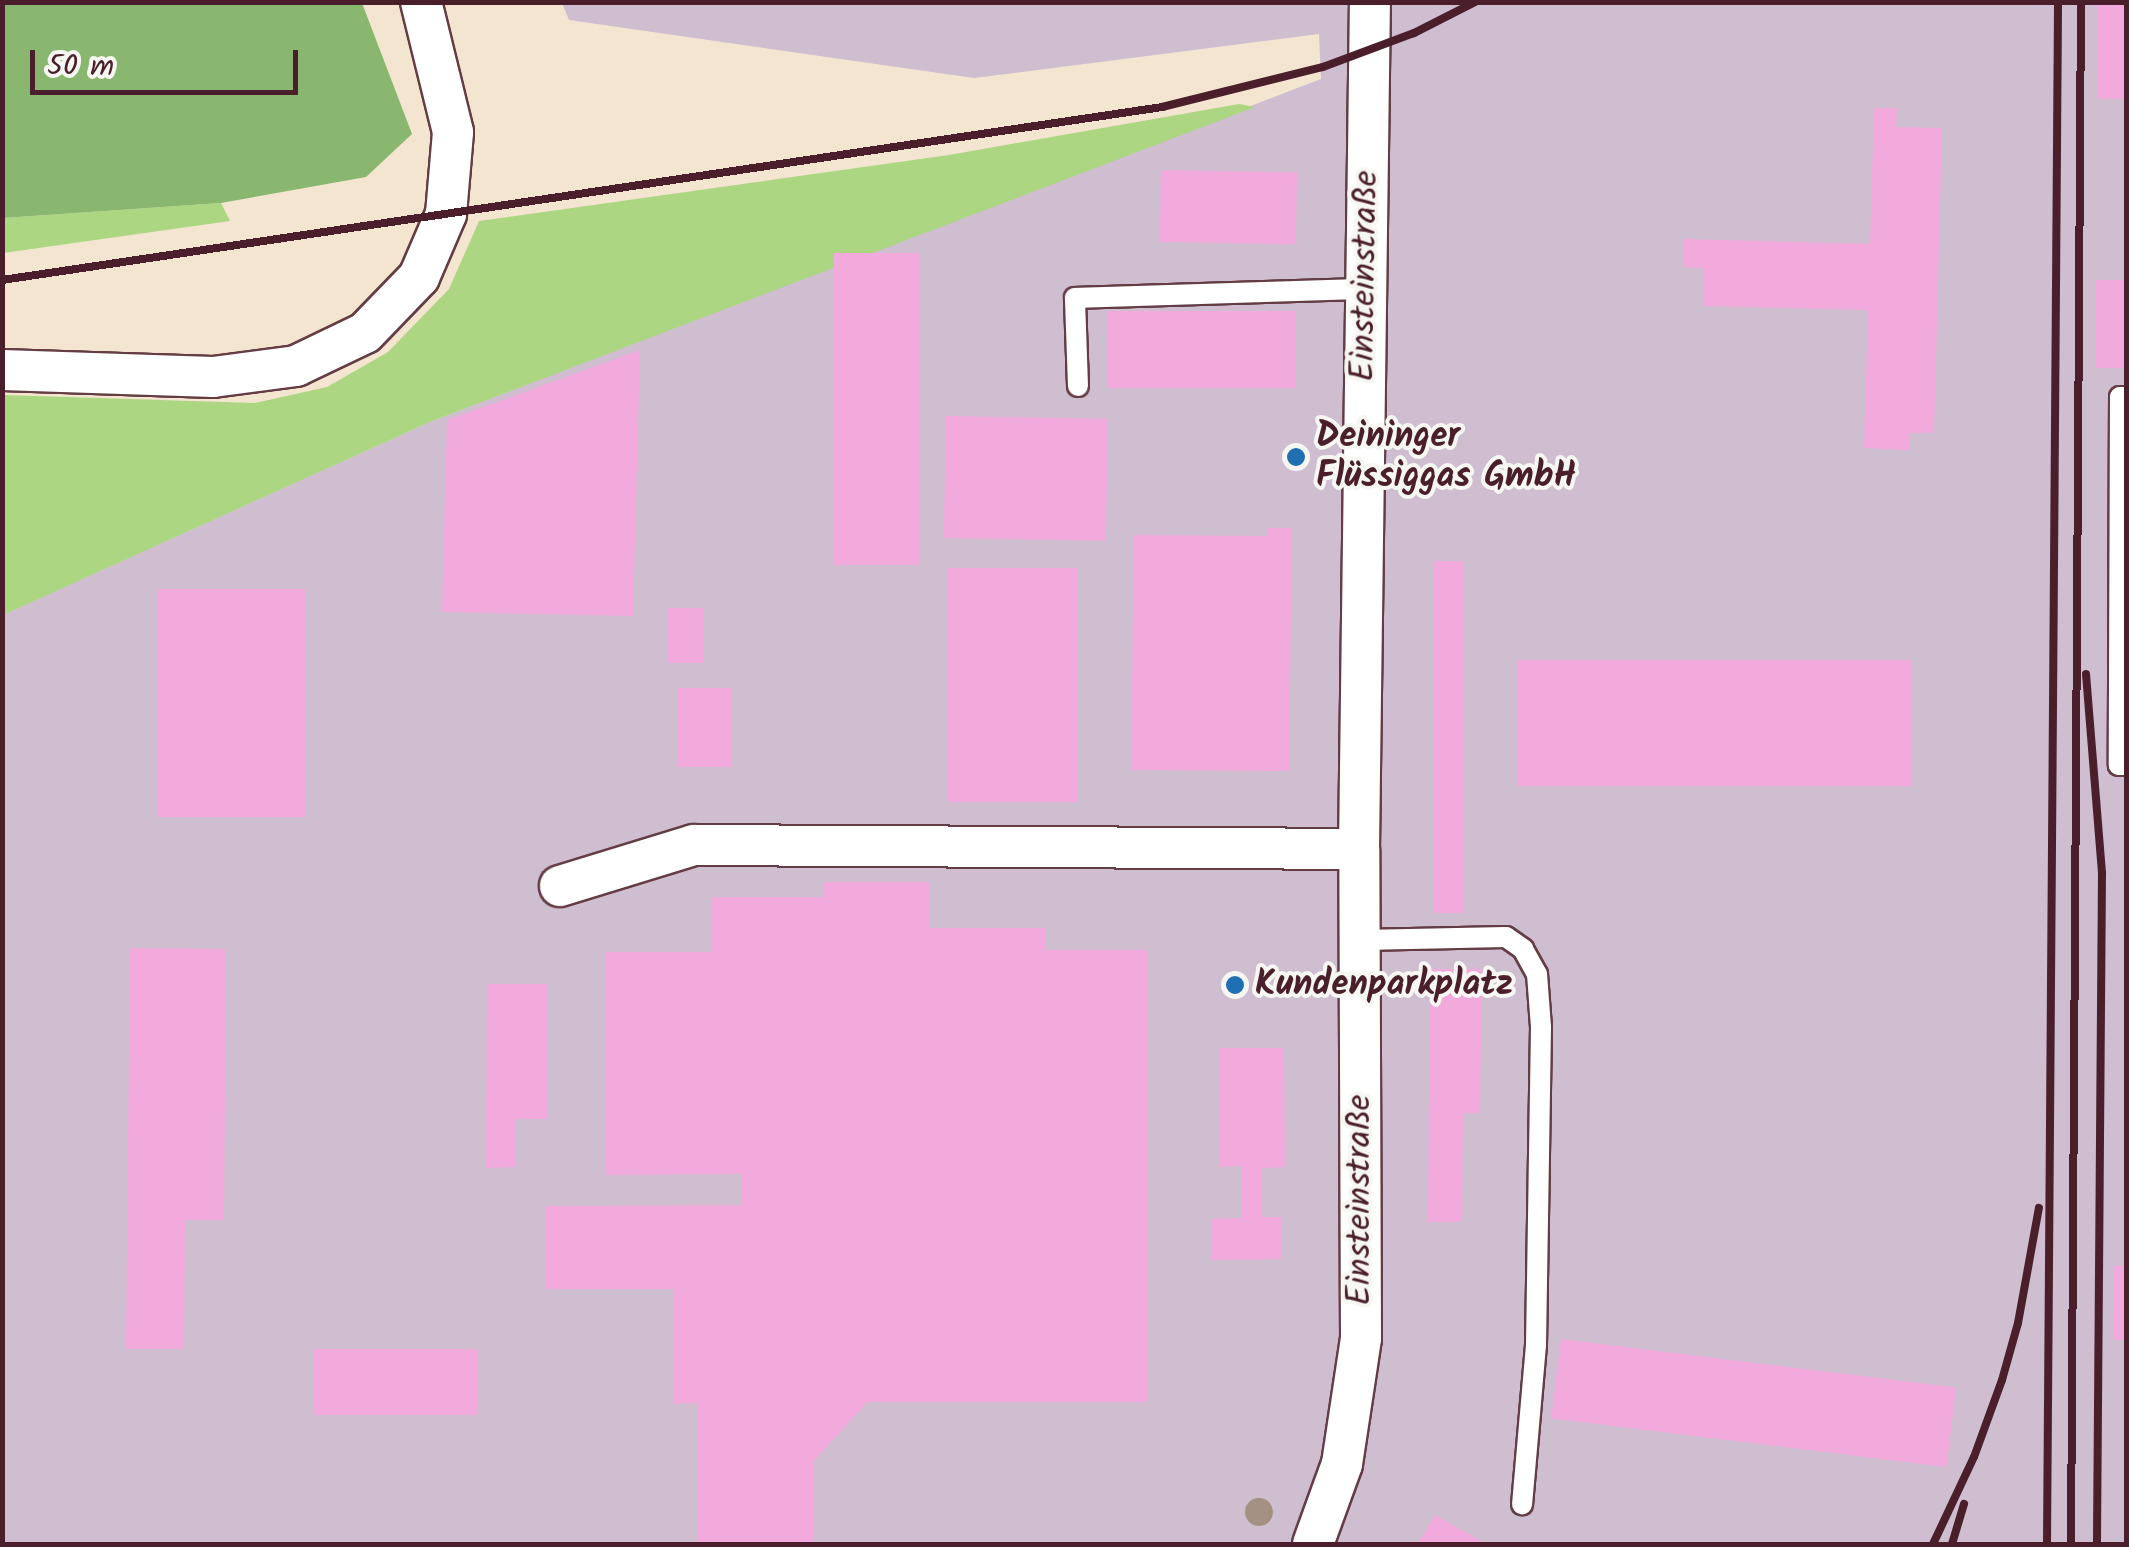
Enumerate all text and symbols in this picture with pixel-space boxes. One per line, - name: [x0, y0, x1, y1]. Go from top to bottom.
- scale bar: [35, 30, 302, 92]
- text: 50 m: [47, 43, 114, 91]
- street label: Einsteinstraße: [1343, 170, 1389, 382]
- place label: Deininger Flüssiggas GmbH: [1316, 416, 1576, 498]
- marker: Deininger Flüssiggas GmbH: [1285, 446, 1307, 468]
- place label: Kundenparkplatz: [1255, 964, 1513, 1006]
- marker: Kundenparkplatz: [1224, 974, 1246, 996]
- street label: Einsteinstraße: [1340, 1094, 1382, 1306]

